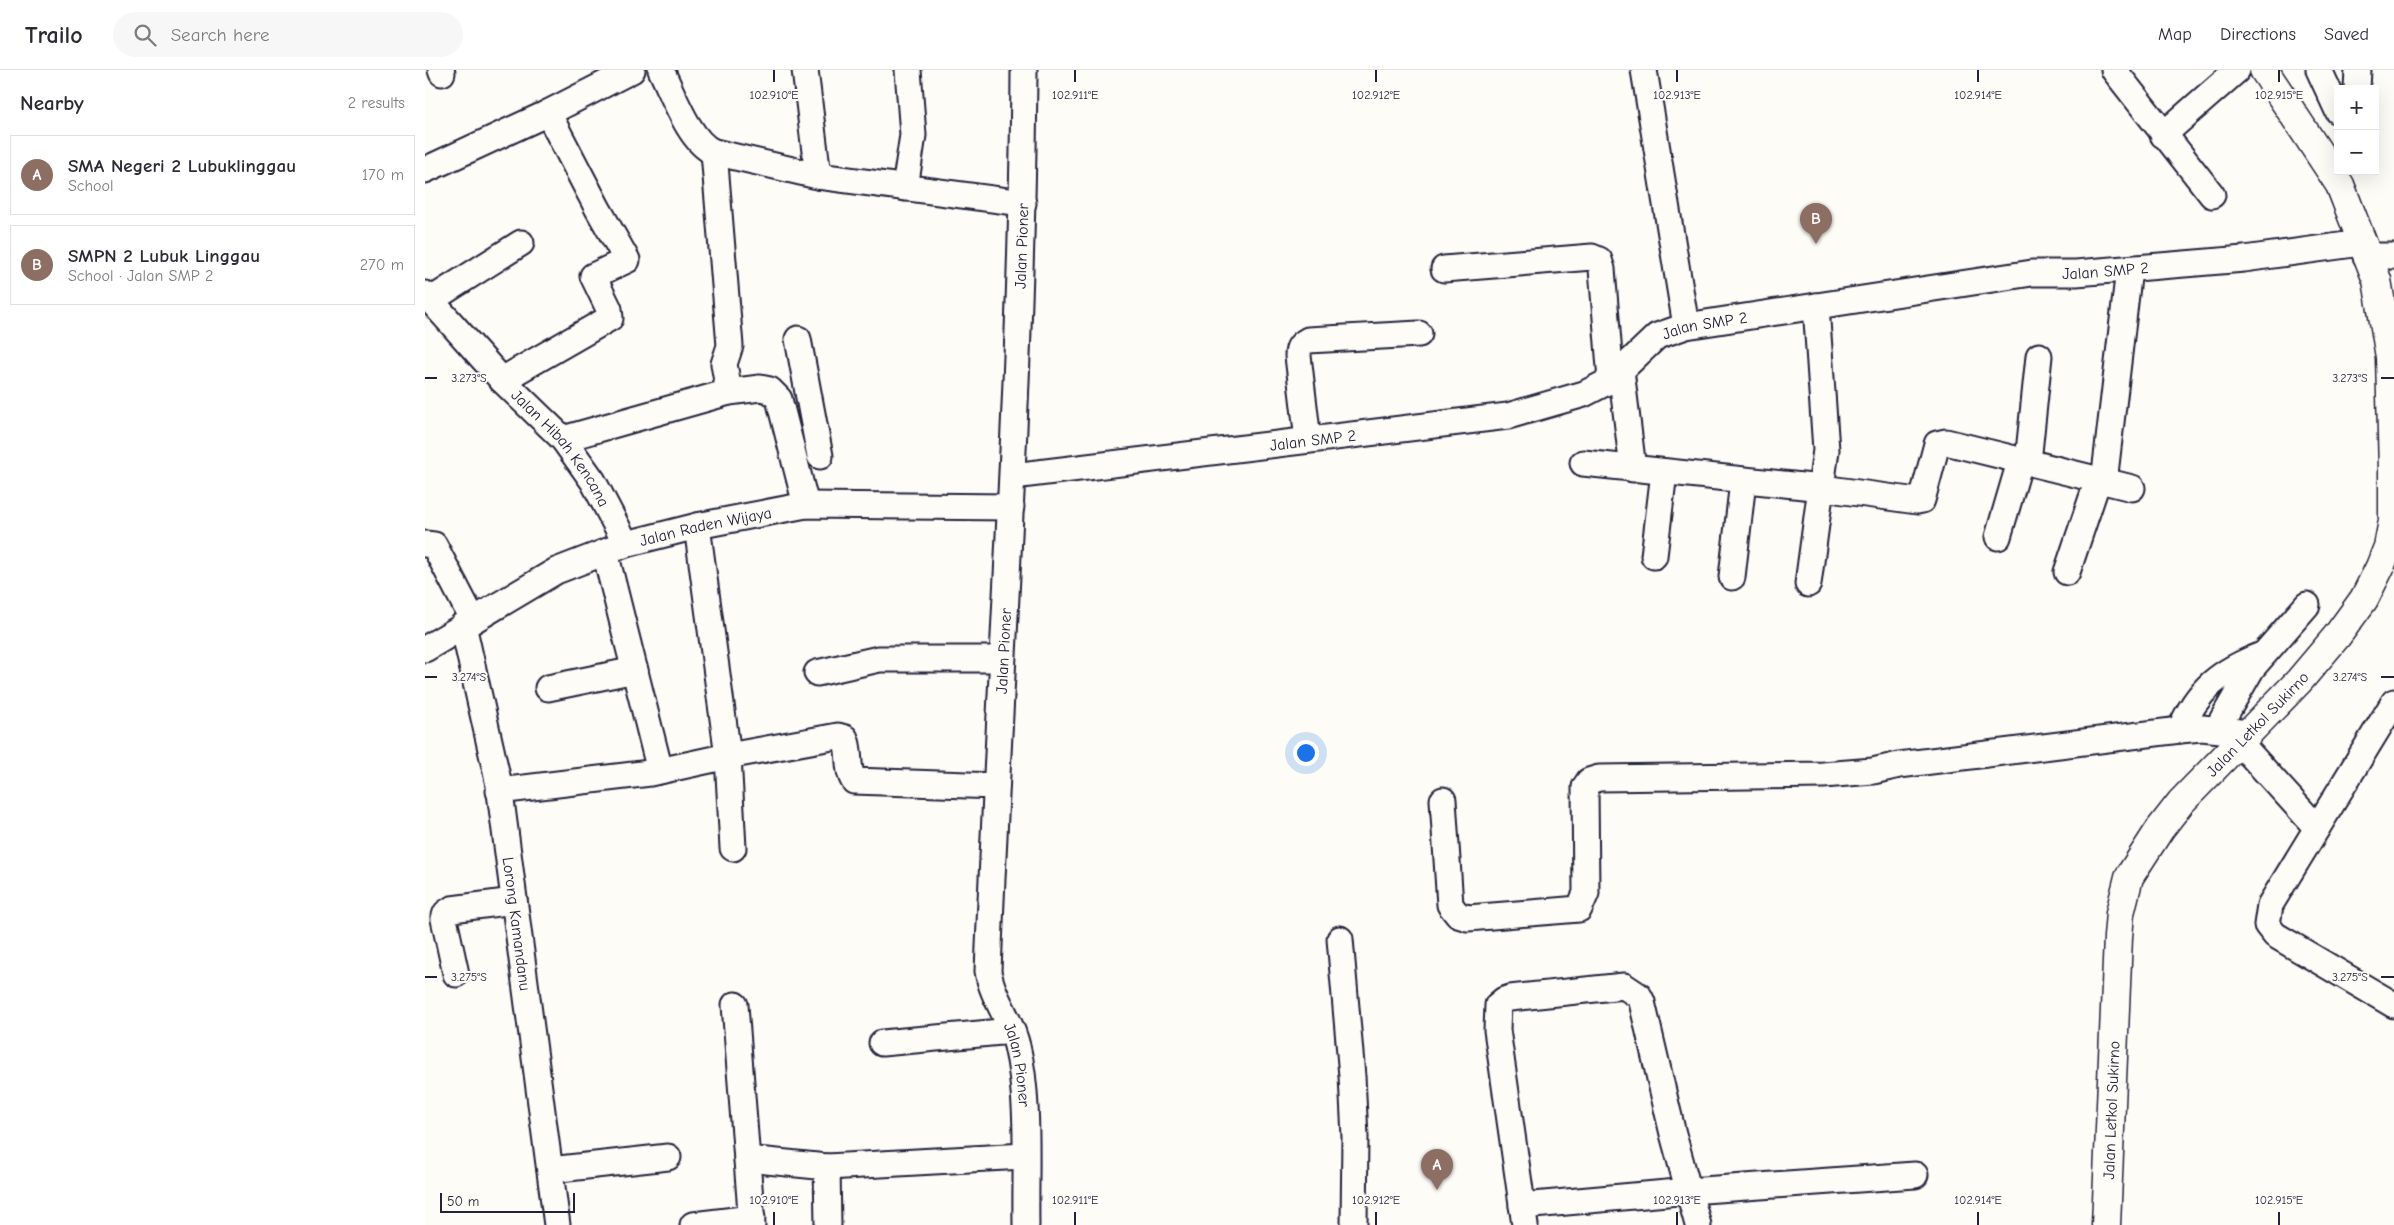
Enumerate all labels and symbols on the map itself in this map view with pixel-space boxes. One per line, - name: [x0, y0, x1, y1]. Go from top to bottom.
- text: 102.910°E: [750, 88, 798, 102]
- text: 102.911°E: [1052, 88, 1098, 102]
- text: 102.912°E: [1352, 88, 1400, 102]
- text: 102.913°E: [1653, 88, 1701, 102]
- text: 102.914°E: [1954, 88, 2002, 102]
- text: 102.915°E: [2255, 88, 2303, 102]
- street label: Jalan Pioner: [1012, 202, 1033, 289]
- pin: B: [1800, 203, 1832, 244]
- street label: Jalan SMP 2: [2062, 259, 2149, 283]
- street label: Jalan SMP 2: [1660, 309, 1749, 344]
- text: 3.273°S: [451, 371, 487, 385]
- text: 3.273°S: [2332, 371, 2368, 385]
- street label: Jalan Hibah Kencana: [507, 386, 613, 510]
- street label: Jalan SMP 2: [1269, 427, 1357, 455]
- street label: Jalan Raden Wijaya: [638, 504, 773, 550]
- street label: Jalan Pioner: [993, 607, 1015, 694]
- street label: Jalan Letkol Sukirno: [2203, 669, 2313, 780]
- text: 3.274°S: [452, 670, 487, 684]
- text: 3.274°S: [2333, 670, 2368, 684]
- your location: [1293, 740, 1319, 766]
- street label: Lorong Kamandanu: [499, 856, 534, 992]
- text: 3.275°S: [451, 970, 487, 984]
- text: 3.275°S: [2332, 970, 2368, 984]
- street label: Jalan Pioner: [1000, 1020, 1033, 1108]
- street label: Jalan Letkol Sukirno: [2100, 1040, 2124, 1180]
- pin: A: [1421, 1149, 1453, 1190]
- scale bar: [440, 1190, 575, 1213]
- text: 102.910°E: [750, 1193, 798, 1207]
- text: 102.911°E: [1052, 1193, 1098, 1207]
- text: 102.912°E: [1352, 1193, 1400, 1207]
- text: 102.913°E: [1653, 1193, 1701, 1207]
- text: 102.914°E: [1954, 1193, 2002, 1207]
- text: 102.915°E: [2255, 1193, 2303, 1207]

